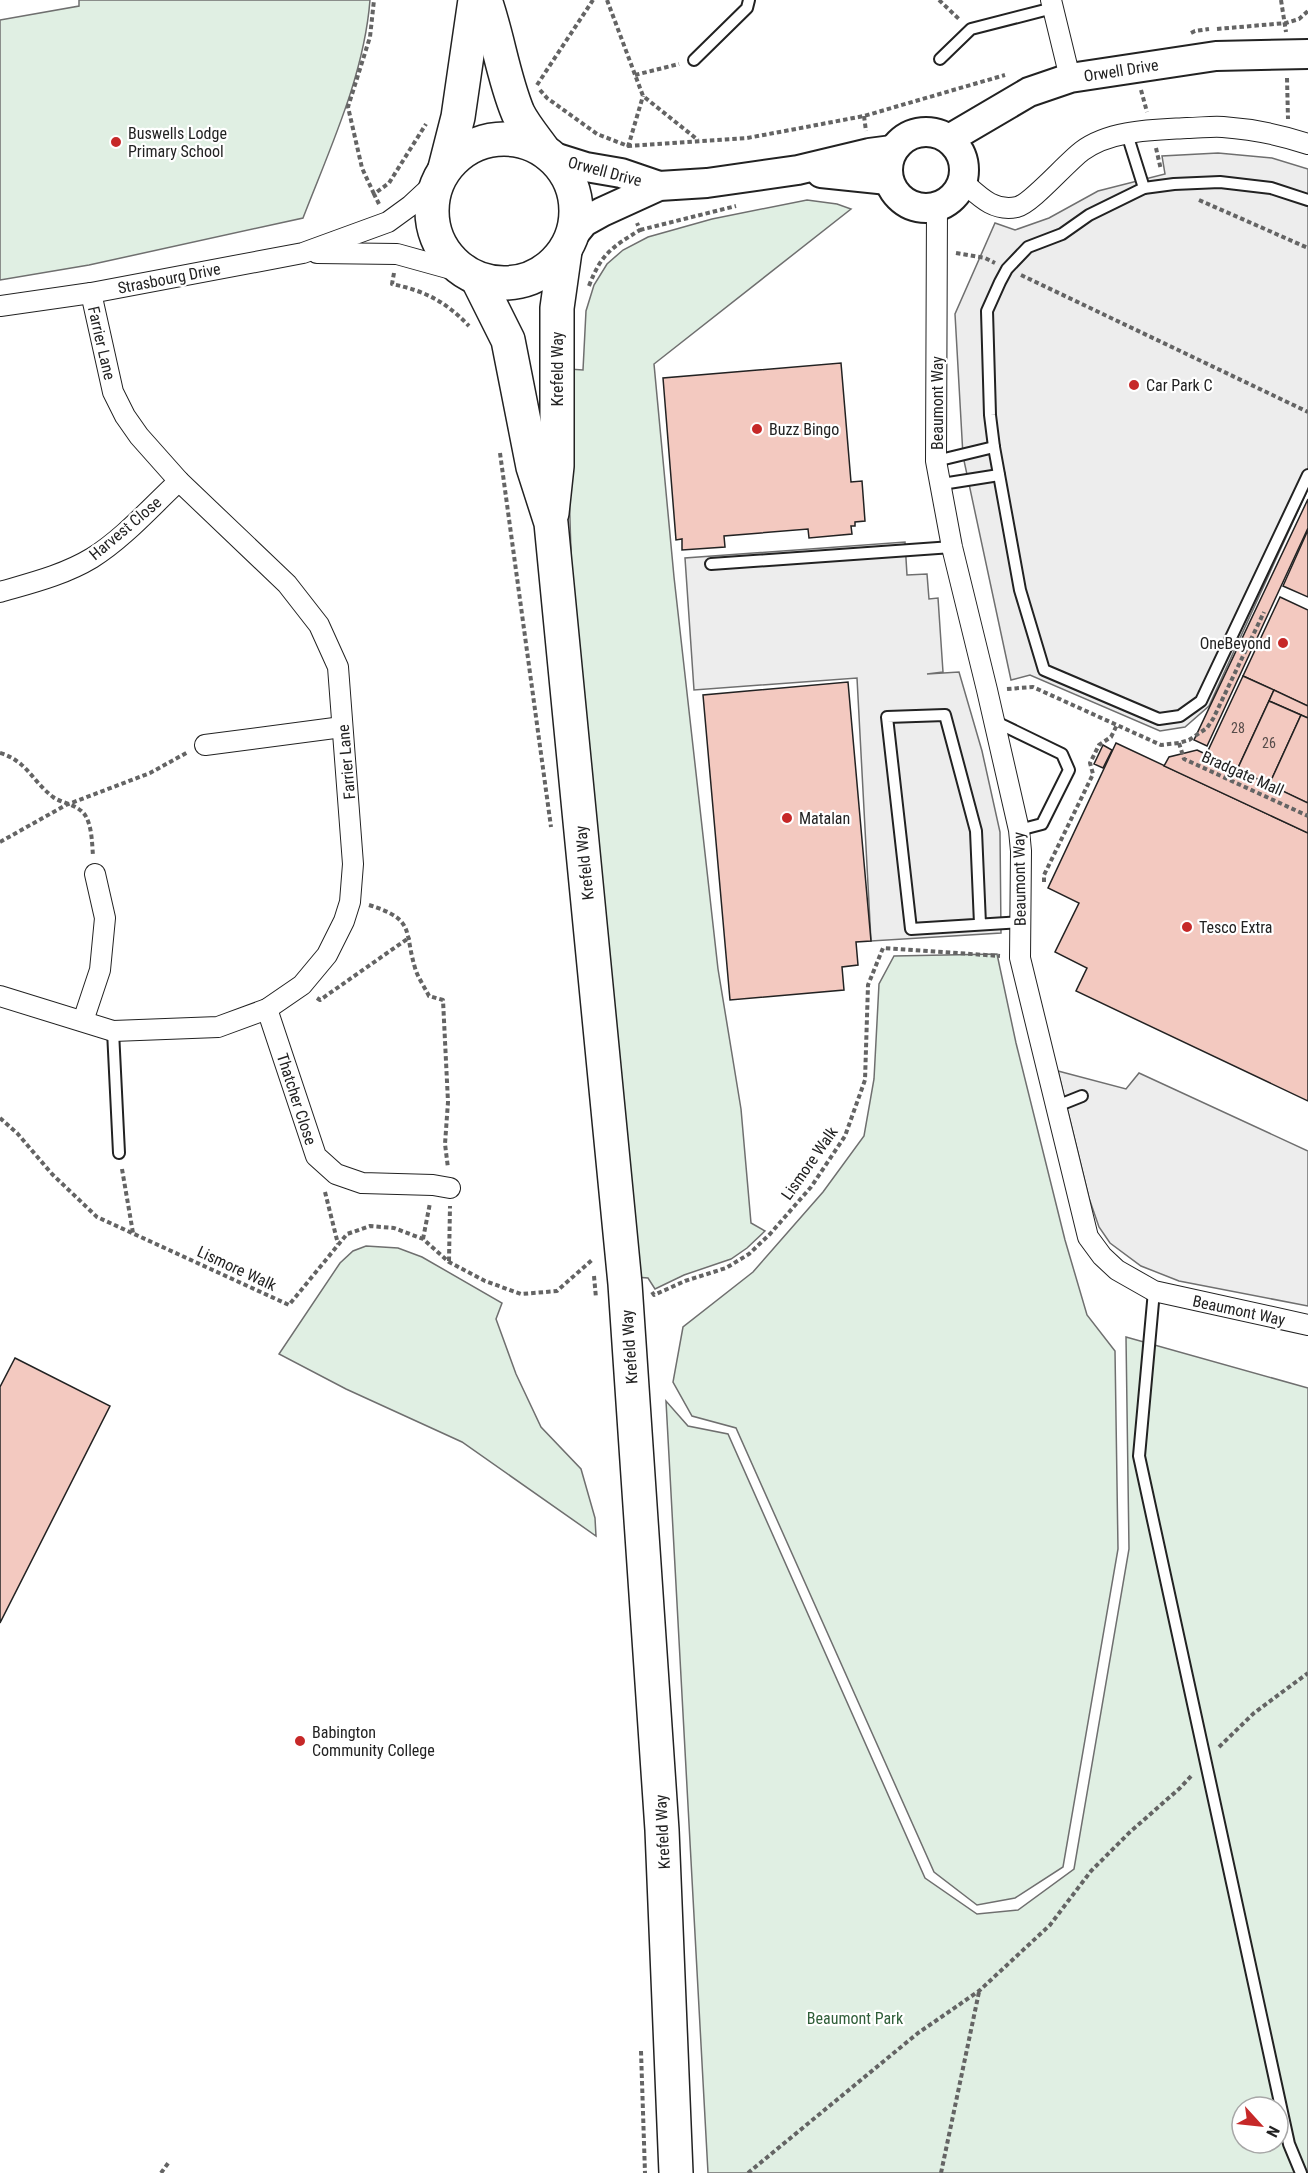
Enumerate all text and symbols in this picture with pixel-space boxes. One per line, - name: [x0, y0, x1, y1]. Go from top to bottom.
- street label: Orwell Drive: [1082, 55, 1160, 86]
- place label: Buswells Lodge Primary School: [128, 124, 227, 161]
- marker: Buswells Lodge Primary School: [109, 135, 123, 149]
- street label: Orwell Drive: [566, 153, 644, 190]
- street label: Strasbourg Drive: [116, 259, 222, 298]
- street label: Farrier Lane: [84, 304, 119, 382]
- street label: Krefeld Way: [548, 331, 567, 406]
- street label: Beaumont Way: [928, 356, 947, 450]
- place label: Car Park C: [1146, 376, 1213, 395]
- marker: Car Park C: [1127, 378, 1141, 392]
- place label: Buzz Bingo: [769, 420, 839, 439]
- marker: Buzz Bingo: [750, 422, 764, 436]
- street label: Harvest Close: [85, 493, 165, 564]
- place label: OneBeyond: [1200, 634, 1271, 653]
- marker: OneBeyond: [1276, 636, 1290, 650]
- house number: 28: [1231, 720, 1245, 736]
- street label: Farrier Lane: [334, 724, 359, 800]
- house number: 26: [1262, 735, 1276, 751]
- street label: Bradgate Mall: [1199, 747, 1287, 800]
- place label: Matalan: [799, 809, 850, 828]
- marker: Matalan: [780, 811, 794, 825]
- street label: Krefeld Way: [571, 824, 598, 901]
- street label: Beaumont Way: [1009, 831, 1030, 926]
- place label: Tesco Extra: [1199, 918, 1272, 937]
- marker: Tesco Extra: [1180, 920, 1194, 934]
- street label: Thatcher Close: [273, 1051, 320, 1147]
- street label: Lismore Walk: [777, 1122, 842, 1204]
- street label: Lismore Walk: [194, 1242, 280, 1295]
- street label: Beaumont Way: [1191, 1291, 1287, 1330]
- street label: Krefeld Way: [617, 1309, 642, 1385]
- place label: Babington Community College: [312, 1723, 435, 1760]
- marker: Babington Community College: [293, 1734, 307, 1748]
- street label: Krefeld Way: [651, 1794, 674, 1870]
- park label: Beaumont Park: [807, 2009, 904, 2028]
- north arrow: [1230, 2095, 1290, 2155]
- text: N: [1262, 2123, 1284, 2140]

